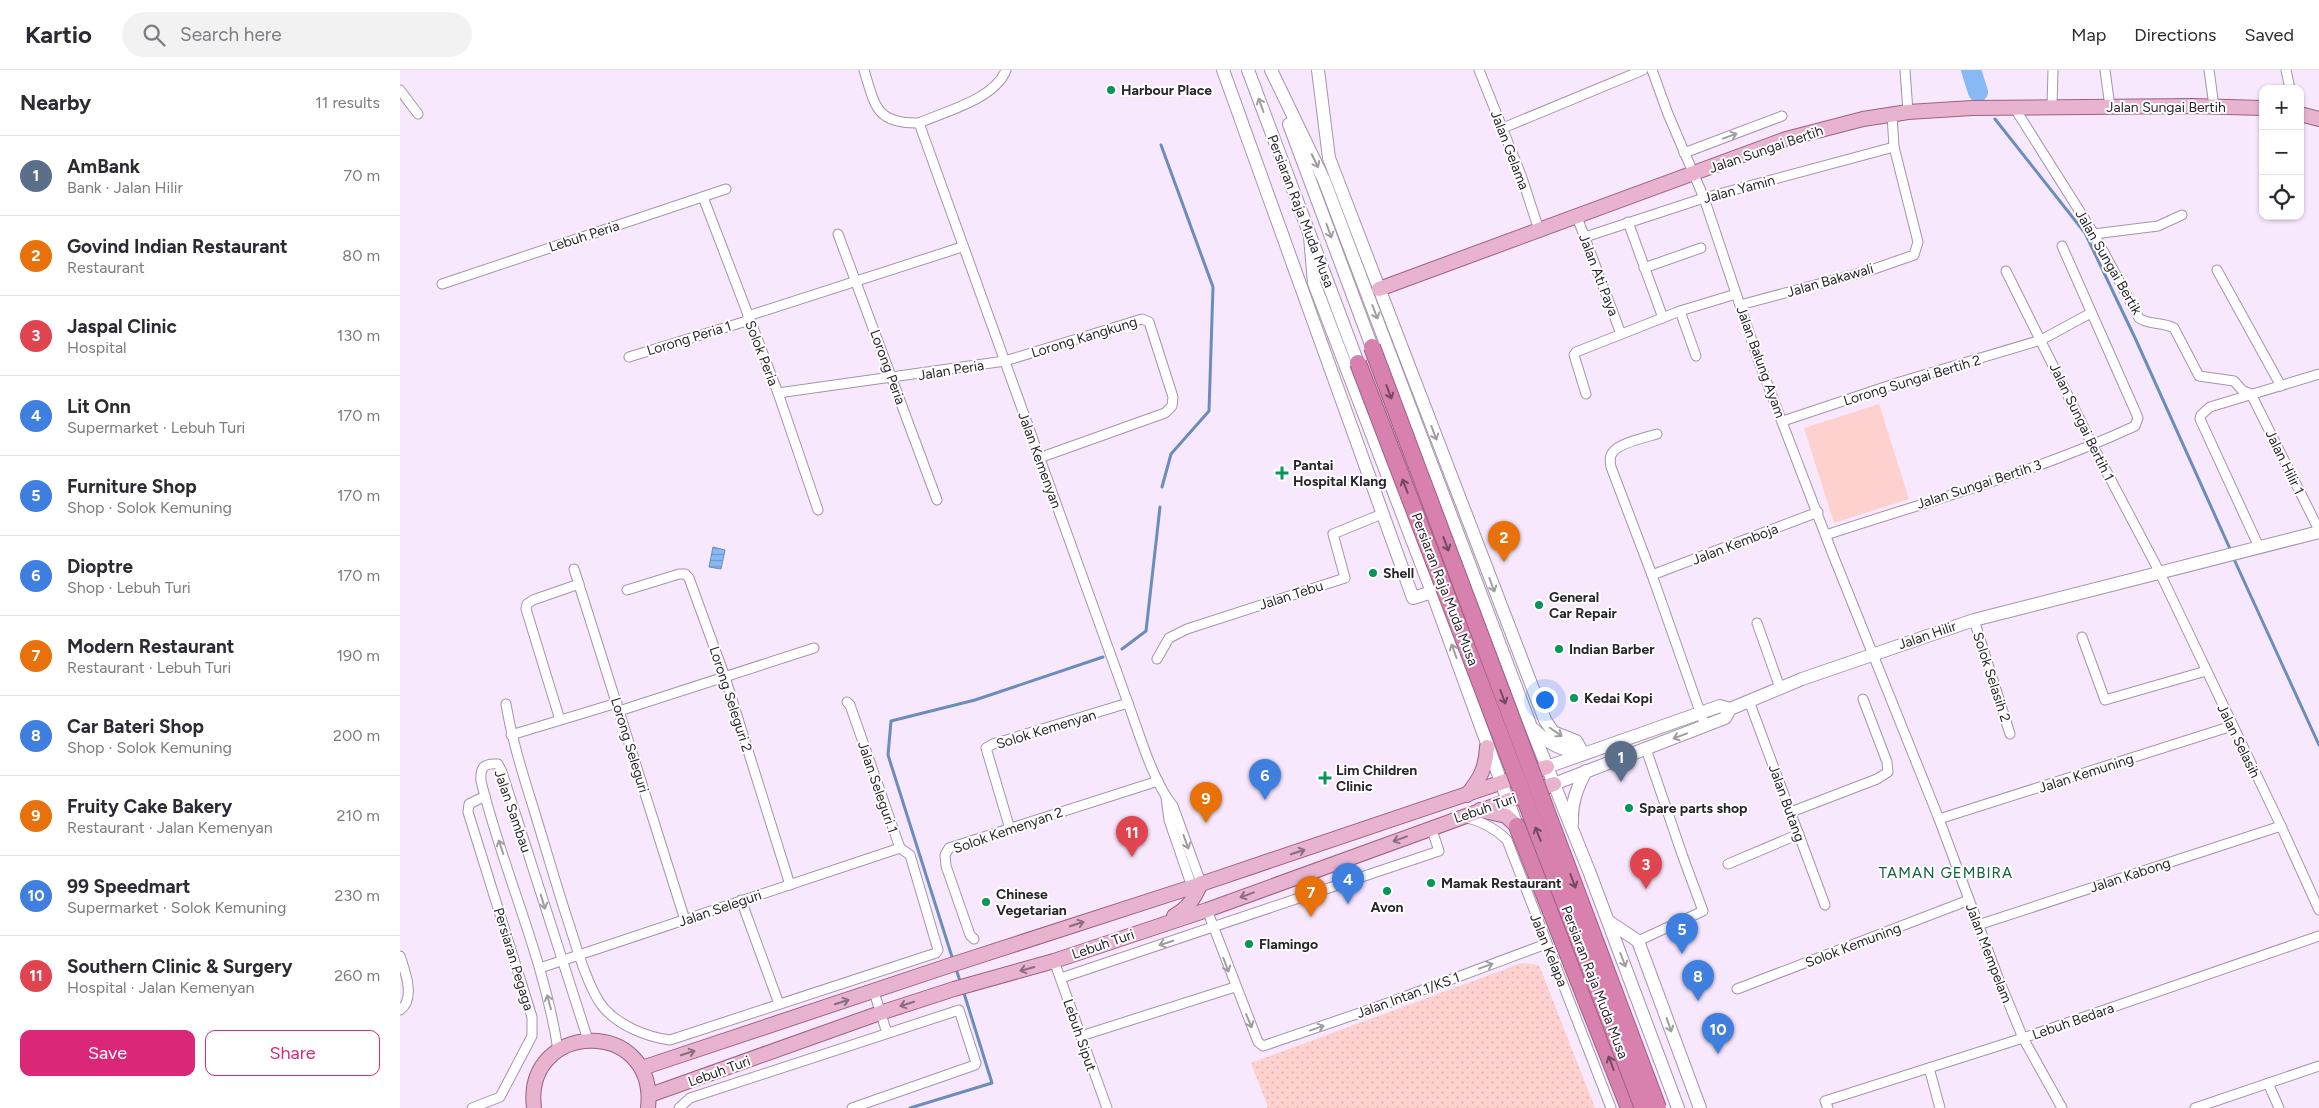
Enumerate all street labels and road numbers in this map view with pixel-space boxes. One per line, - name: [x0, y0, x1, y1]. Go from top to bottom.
- street label: Jalan Sungai Bertih: [2106, 99, 2226, 116]
- street label: Jalan Gelama: [1487, 108, 1532, 192]
- street label: Jalan Sungai Bertih: [1707, 122, 1826, 177]
- street label: Persiaran Raja Muda Musa: [1263, 132, 1338, 290]
- street label: Jalan Yamin: [1701, 172, 1777, 207]
- street label: Jalan Sungai Bertik: [2072, 207, 2146, 318]
- street label: Lebuh Peria: [547, 217, 621, 256]
- street label: Jalan Ati Paya: [1575, 232, 1622, 319]
- street label: Jalan Bakawali: [1785, 260, 1875, 301]
- street label: Jalan Balung Ayam: [1732, 304, 1789, 420]
- street label: Lorong Kangkung: [1029, 313, 1139, 362]
- street label: Lorong Peria 1: [645, 318, 734, 359]
- street label: Solok Peria: [741, 318, 782, 388]
- street label: Lorong Peria: [866, 327, 909, 407]
- street label: Lorong Sungai Bertih 2: [1841, 352, 1983, 409]
- street label: Jalan Peria: [917, 357, 985, 384]
- street label: Jalan Sungai Bertih 1: [2046, 361, 2117, 484]
- street label: Jalan Kemenyan: [1014, 410, 1065, 511]
- street label: Jalan Hilir 1: [2262, 427, 2308, 497]
- street label: Jalan Sungai Bertih 3: [1914, 456, 2044, 513]
- street label: Persiaran Raja Muda Musa: [1407, 510, 1482, 668]
- street label: Jalan Kemboja: [1690, 520, 1781, 569]
- street label: Jalan Tebu: [1257, 577, 1325, 614]
- street label: Jalan Hilir: [1896, 617, 1959, 653]
- street label: Solok Selasih 2: [1969, 630, 2014, 724]
- street label: Lorong Seleguri 2: [705, 644, 756, 754]
- street label: Lorong Seleguri: [607, 695, 652, 795]
- street label: Jalan Selasih: [2213, 702, 2264, 781]
- street label: Solok Kemenyan: [994, 706, 1098, 753]
- street label: Jalan Seleguri 1: [854, 739, 901, 835]
- street label: Jalan Kemuning: [2037, 750, 2136, 797]
- street label: Jalan Butang: [1765, 762, 1808, 844]
- street label: Jalan Sambau: [490, 767, 535, 855]
- street label: Lebuh Turi: [1452, 790, 1519, 827]
- street label: Solok Kemenyan 2: [951, 804, 1065, 857]
- street label: Jalan Kabong: [2088, 854, 2173, 897]
- street label: Jalan Seleguri: [676, 886, 764, 931]
- street label: Jalan Mempelam: [1962, 901, 2015, 1005]
- street label: Persiaran Raja Muda Musa: [1557, 903, 1632, 1061]
- street label: Persiaran Pegaga: [490, 906, 537, 1013]
- street label: Jalan Kelapa: [1526, 911, 1571, 989]
- street label: Solok Kemuning: [1803, 919, 1903, 972]
- street label: Lebuh Turi: [1070, 926, 1137, 963]
- street label: Jalan Intan 1/KS 1: [1354, 969, 1462, 1022]
- street label: Lebuh Siput: [1059, 997, 1100, 1074]
- street label: Lebuh Bedara: [2030, 999, 2116, 1043]
- street label: Lebuh Turi: [686, 1052, 753, 1091]

